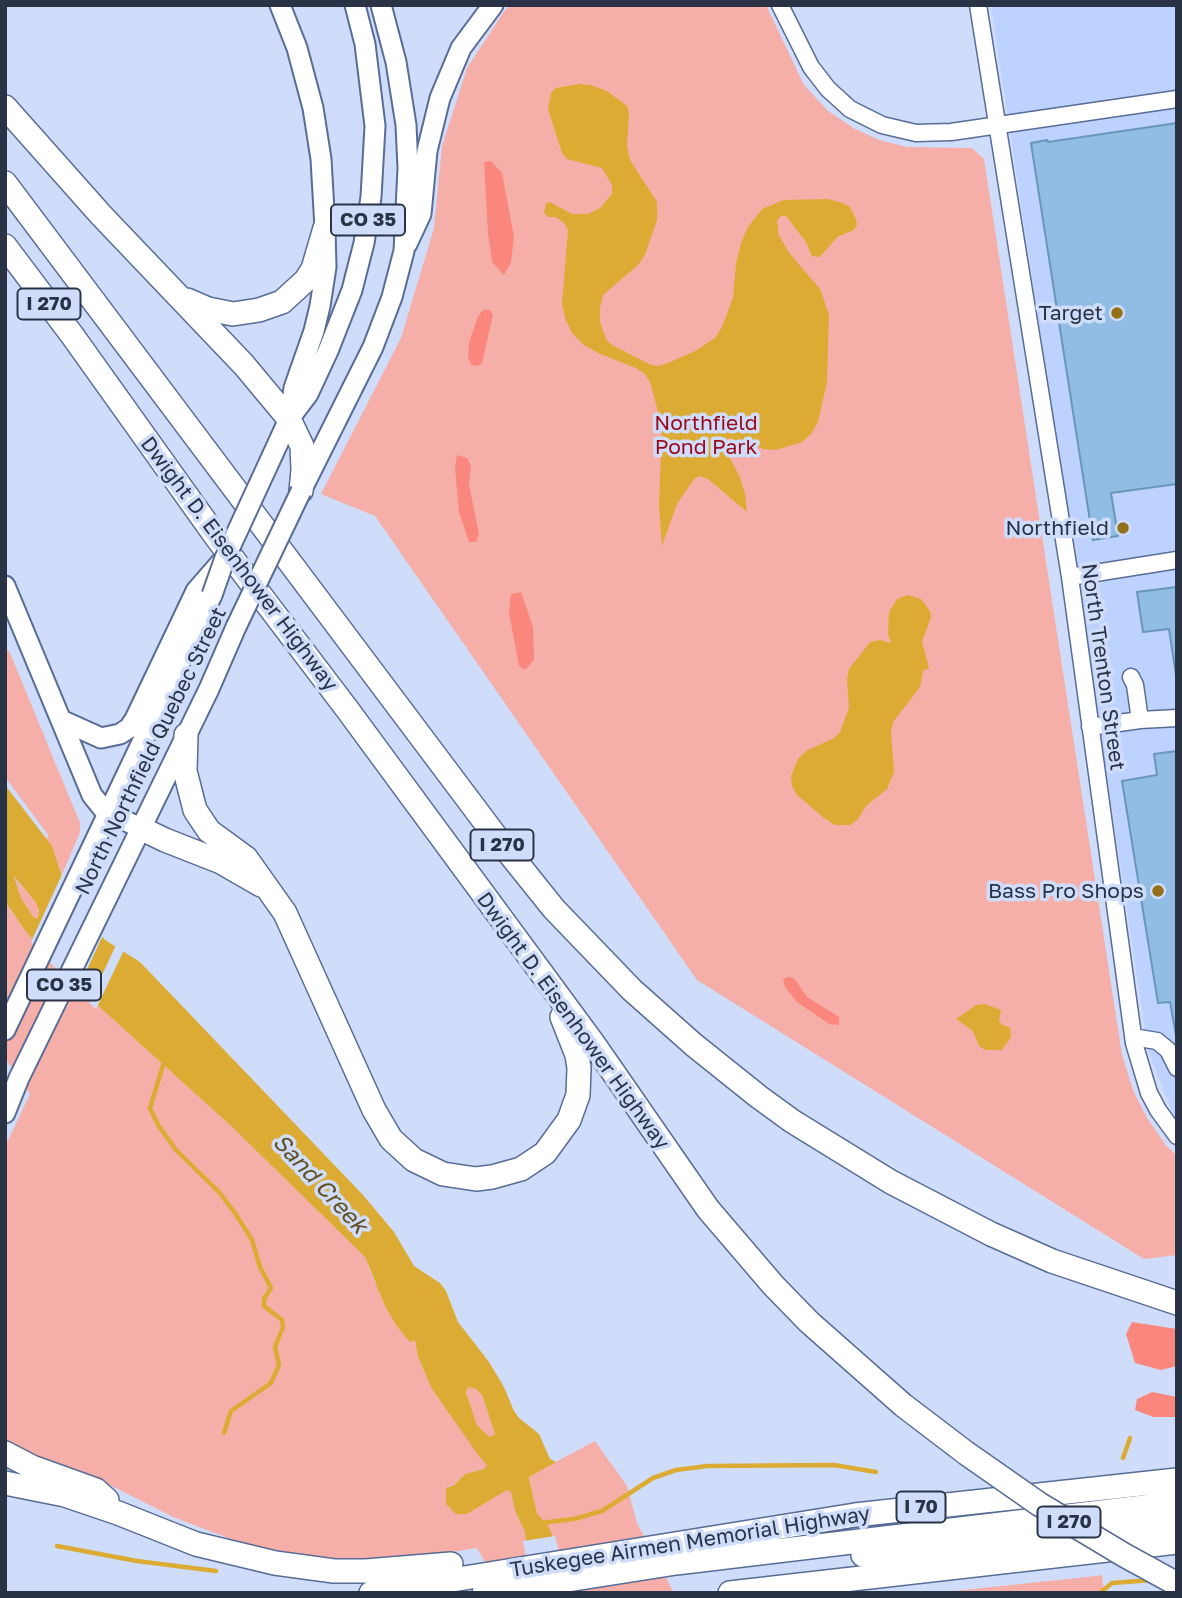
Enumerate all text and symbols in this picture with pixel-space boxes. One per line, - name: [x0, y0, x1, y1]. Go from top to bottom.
- road number: CO 35: [331, 204, 405, 235]
- road number: I 270: [18, 288, 80, 320]
- place label: Target: [1039, 300, 1103, 326]
- marker: Target: [1109, 305, 1125, 321]
- park label: Northfield Pond Park: [654, 410, 758, 460]
- street label: Dwight D. Eisenhower Highway: [135, 432, 343, 696]
- place label: Northfield: [1006, 515, 1109, 541]
- marker: Northfield: [1115, 520, 1131, 536]
- street label: North Trenton Street: [1076, 562, 1130, 772]
- street label: North Northfield Quebec Street: [70, 603, 232, 899]
- road number: I 270: [470, 830, 534, 860]
- place label: Bass Pro Shops: [988, 878, 1144, 904]
- marker: Bass Pro Shops: [1150, 883, 1166, 899]
- street label: Dwight D. Eisenhower Highway: [471, 887, 675, 1155]
- road number: CO 35: [27, 970, 101, 1001]
- water label: Sand Creek: [267, 1129, 373, 1239]
- road number: I 70: [897, 1492, 946, 1522]
- street label: Tuskegee Airmen Memorial Highway: [508, 1501, 872, 1583]
- road number: I 270: [1038, 1506, 1100, 1538]

